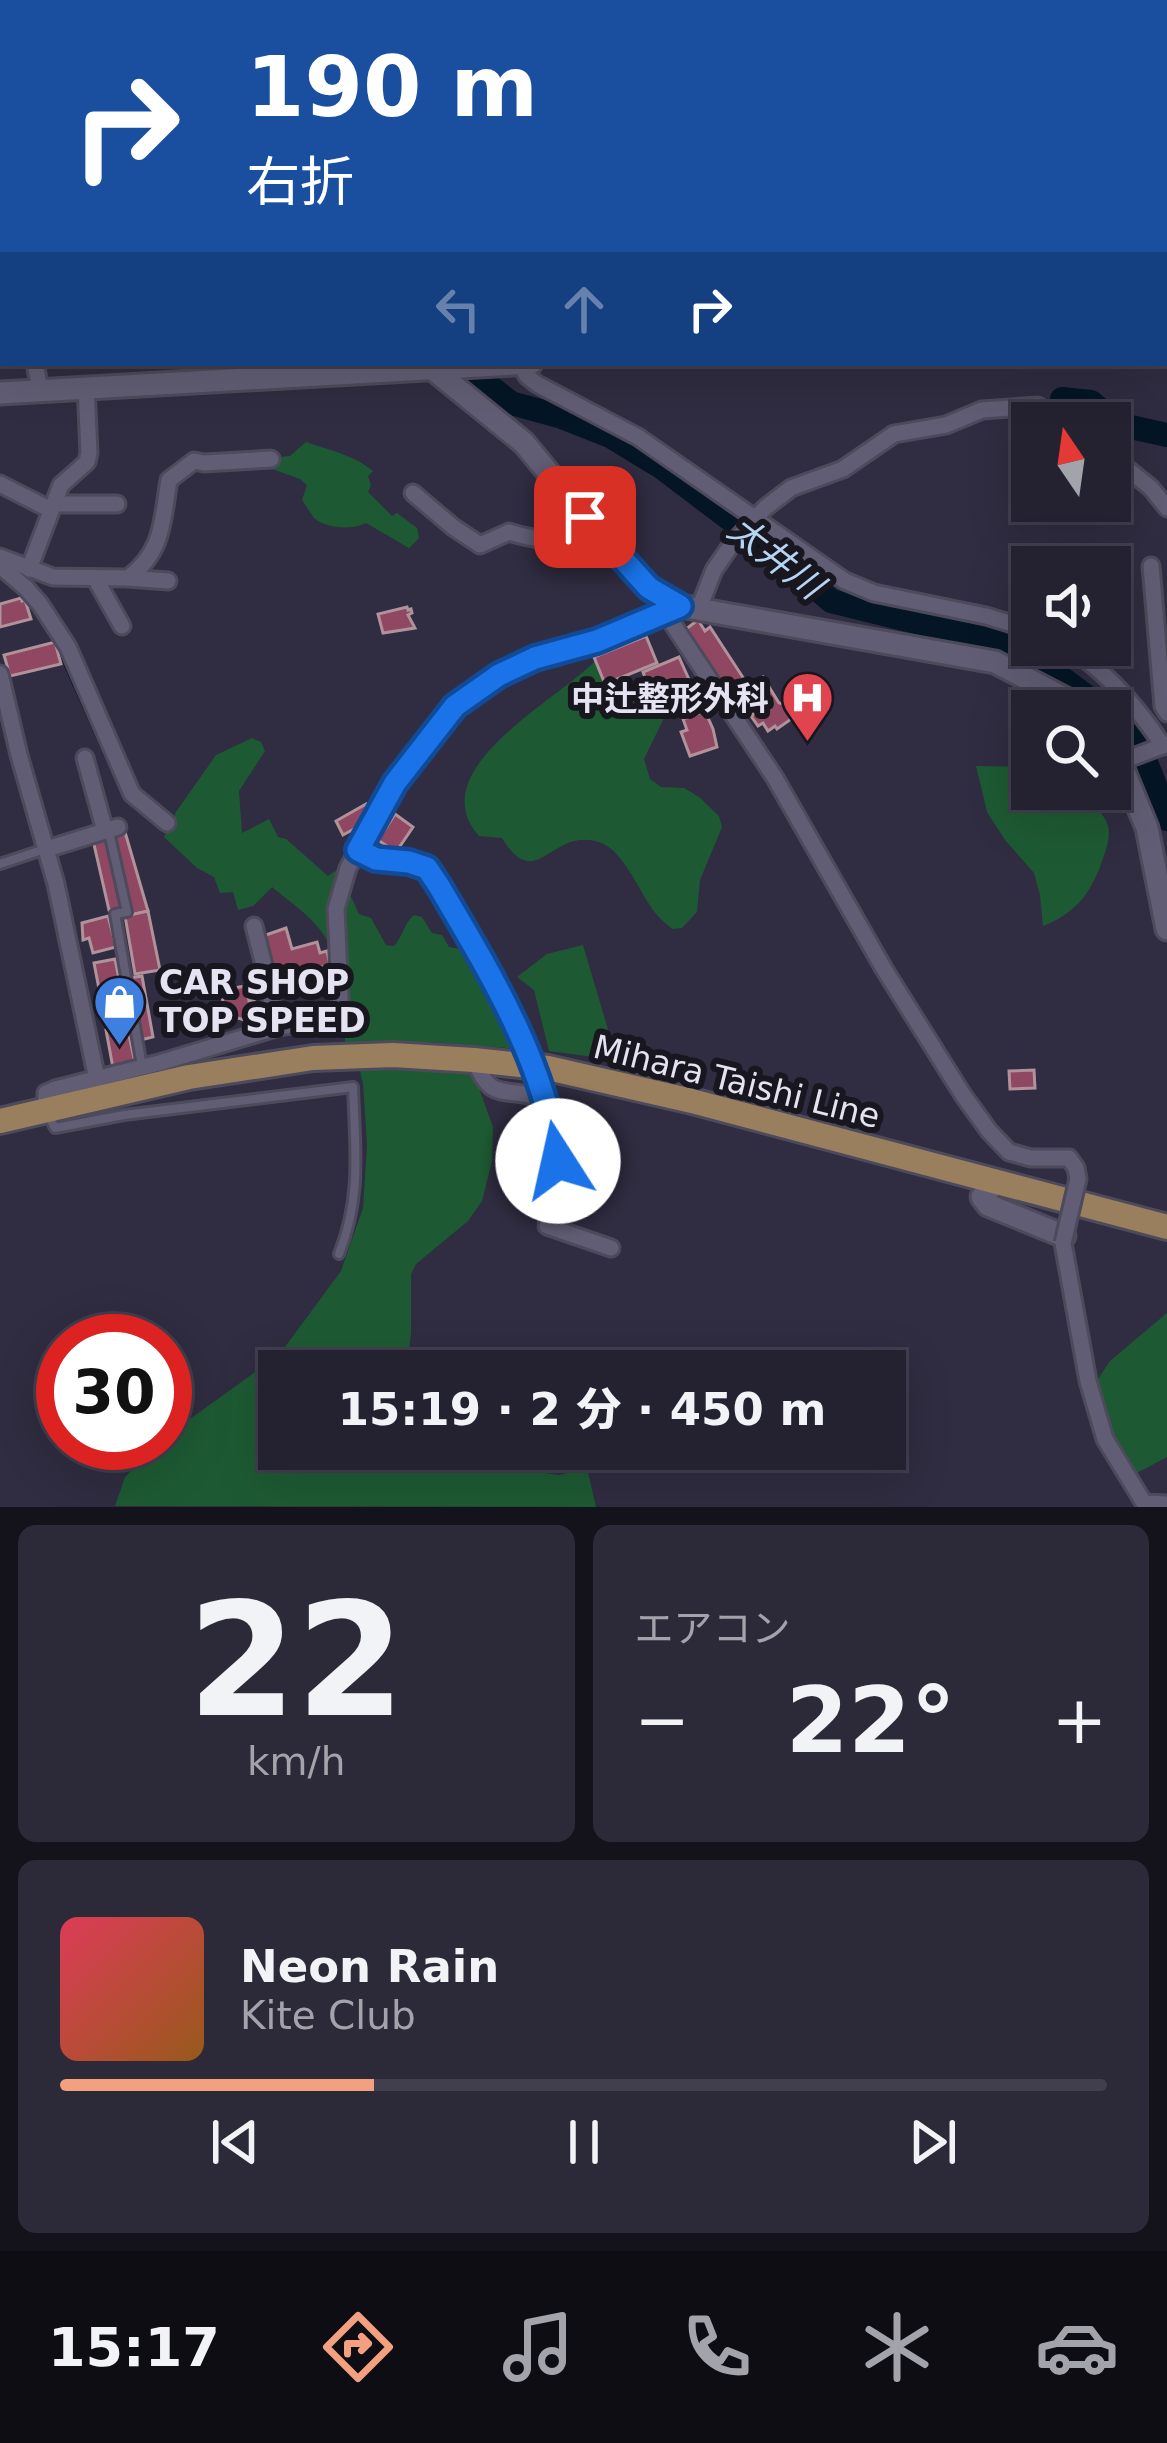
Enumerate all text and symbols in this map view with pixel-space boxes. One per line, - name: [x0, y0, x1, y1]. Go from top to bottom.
- text: 190 m: [246, 38, 538, 136]
- icon: right: [48, 48, 204, 204]
- text: 右折: [246, 151, 354, 214]
- icon: left: [425, 276, 491, 342]
- icon: ahead: [551, 276, 617, 342]
- icon: right: [677, 276, 743, 342]
- north arrow: [1011, 402, 1131, 522]
- map controls: [1011, 402, 1131, 810]
- pin: [534, 466, 636, 568]
- icon: arrive: [552, 484, 618, 550]
- water label: 太井川: [721, 508, 834, 609]
- button: sound: [1011, 546, 1131, 666]
- hospital icon: 中辻整形外科: [780, 670, 836, 744]
- place label: 中辻整形外科: [571, 679, 769, 718]
- button: search: [1011, 690, 1131, 810]
- place label: CAR SHOP TOP SPEED: [159, 963, 366, 1040]
- shop icon: CAR SHOP TOP SPEED: [92, 973, 148, 1047]
- street label: Mihara Taishi Line: [590, 1027, 884, 1136]
- position arrow: [495, 1098, 621, 1224]
- speed limit sign: 30: [36, 1314, 192, 1470]
- text: 15:19 · 2 分 · 450 m: [338, 1383, 826, 1436]
- text: 22: [188, 1570, 405, 1752]
- text: エアコン: [635, 1606, 791, 1651]
- text: 22°: [786, 1668, 956, 1773]
- text: −: [635, 1682, 690, 1759]
- text: +: [1052, 1682, 1107, 1759]
- text: km/h: [247, 1739, 345, 1784]
- text: Neon Rain: [240, 1940, 499, 1993]
- text: Kite Club: [240, 1993, 416, 2038]
- icon: previous: [202, 2109, 268, 2175]
- icon: pause: [551, 2109, 617, 2175]
- icon: next: [900, 2109, 966, 2175]
- icon: directions: [316, 2305, 400, 2389]
- icon: music: [496, 2305, 580, 2389]
- icon: phone: [675, 2305, 759, 2389]
- icon: climate: [855, 2305, 939, 2389]
- icon: car: [1035, 2305, 1119, 2389]
- text: 15:17: [48, 2316, 220, 2379]

